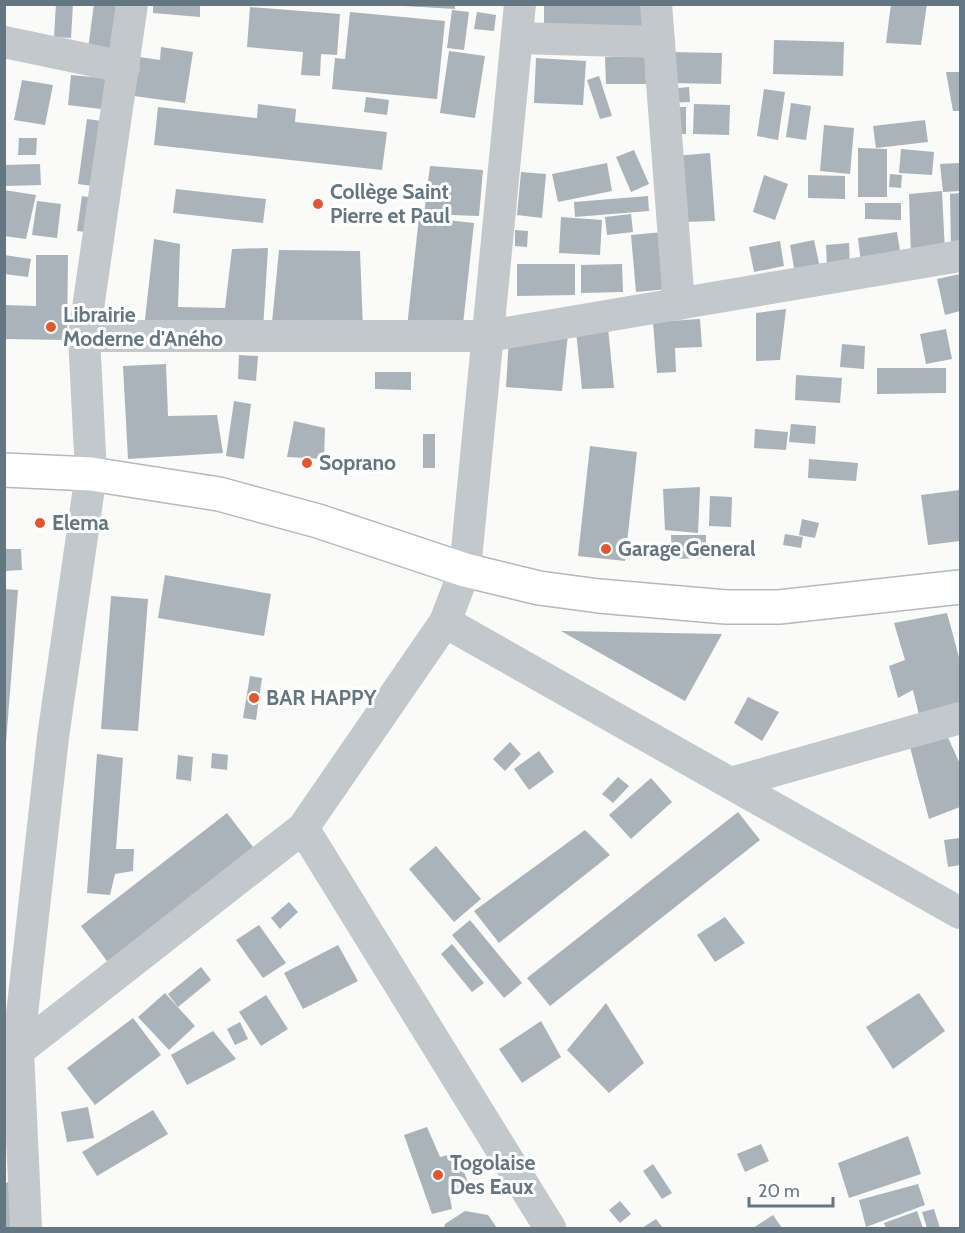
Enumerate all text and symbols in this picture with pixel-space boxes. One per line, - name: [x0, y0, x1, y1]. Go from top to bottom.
- place label: Collège Saint Pierre et Paul: [330, 179, 450, 228]
- marker: Collège Saint Pierre et Paul: [311, 197, 325, 211]
- place label: Librairie Moderne d'Aného: [63, 302, 223, 351]
- marker: Librairie Moderne d'Aného: [44, 320, 58, 334]
- place label: Soprano: [319, 450, 396, 475]
- marker: Soprano: [300, 456, 314, 470]
- place label: Elema: [52, 510, 109, 535]
- marker: Elema: [33, 516, 47, 530]
- place label: Garage General: [618, 536, 756, 561]
- marker: Garage General: [599, 542, 613, 556]
- place label: BAR HAPPY: [266, 685, 377, 710]
- marker: BAR HAPPY: [247, 691, 261, 705]
- place label: Togolaise Des Eaux: [450, 1150, 535, 1199]
- marker: Togolaise Des Eaux: [431, 1168, 445, 1182]
- scale bar: [749, 1170, 833, 1208]
- text: 20 m: [758, 1180, 800, 1202]

